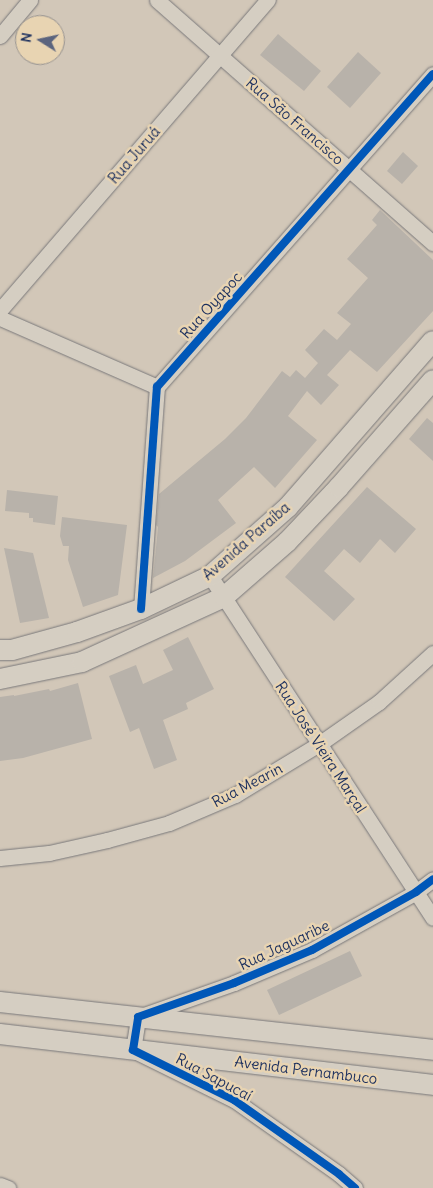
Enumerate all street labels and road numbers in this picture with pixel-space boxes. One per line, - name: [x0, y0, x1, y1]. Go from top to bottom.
- street label: Rua São Francisco: [242, 74, 348, 168]
- street label: Rua Juruá: [104, 123, 164, 187]
- street label: Rua Oyapoc: [176, 268, 246, 342]
- street label: Avenida Paraíba: [199, 498, 293, 584]
- street label: Rua José Vieira Marçal: [272, 678, 370, 816]
- street label: Rua Mearin: [209, 759, 285, 811]
- street label: Rua Jaguaribe: [236, 916, 332, 974]
- street label: Rua Sapucaí: [173, 1049, 255, 1105]
- street label: Avenida Pernambuco: [234, 1052, 378, 1088]

